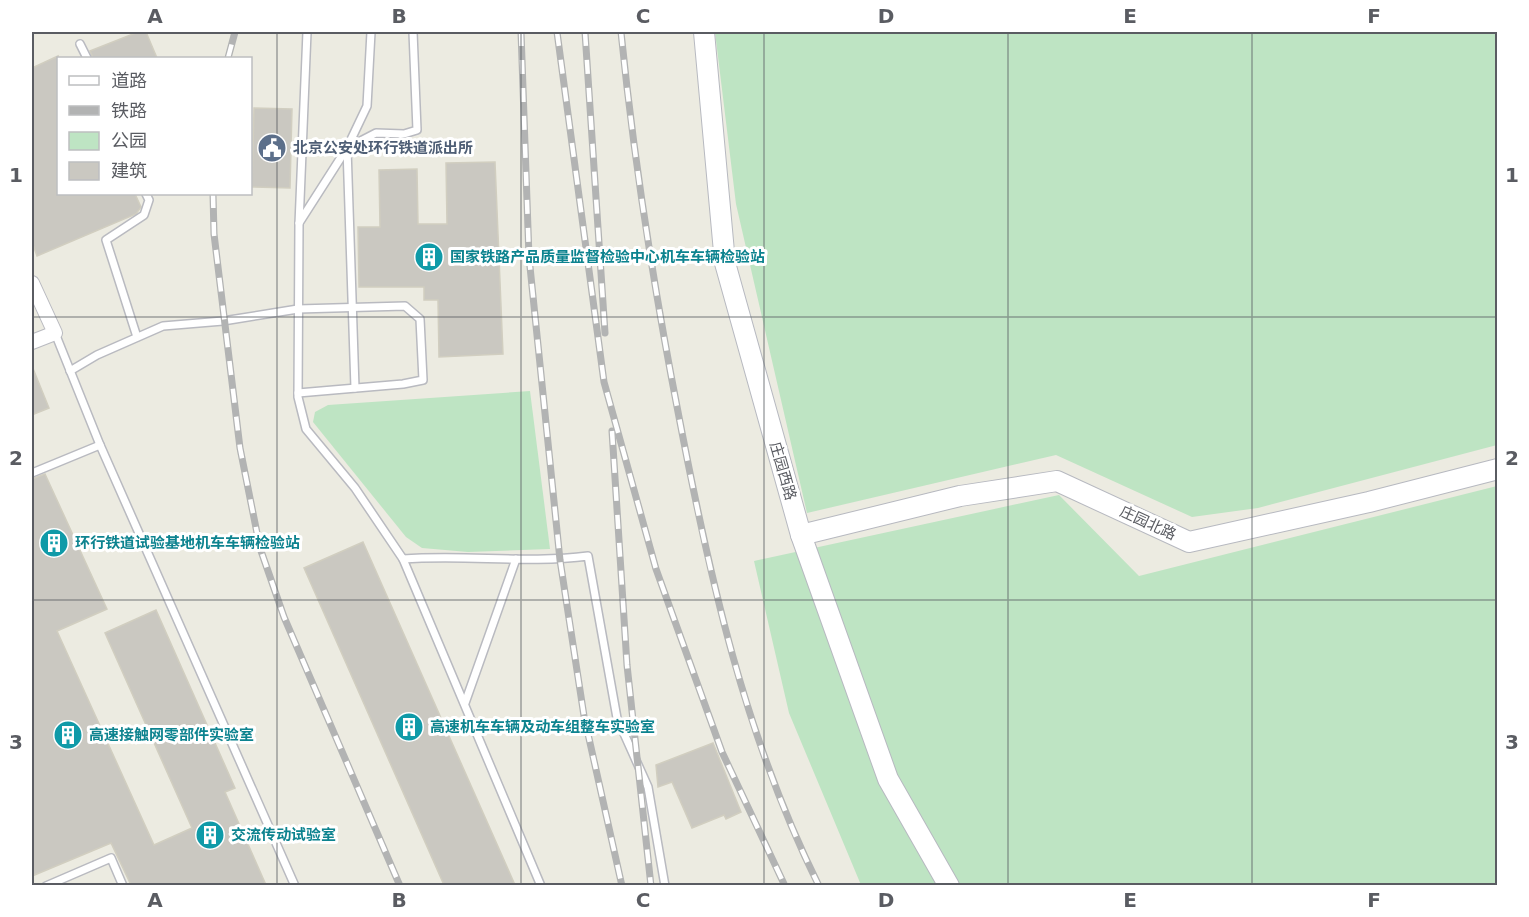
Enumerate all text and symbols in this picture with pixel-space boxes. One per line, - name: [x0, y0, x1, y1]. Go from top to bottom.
- text: A: [147, 4, 163, 28]
- text: B: [391, 4, 407, 28]
- text: C: [636, 4, 650, 28]
- text: D: [878, 4, 894, 28]
- text: E: [1123, 4, 1137, 28]
- text: F: [1367, 4, 1381, 28]
- legend: [57, 57, 252, 195]
- text: 道路: [111, 70, 147, 91]
- text: 铁路: [111, 100, 147, 121]
- text: 公园: [111, 130, 147, 151]
- public building icon: 北京公安处环行铁道派出所: [256, 132, 288, 164]
- place label: 北京公安处环行铁道派出所: [293, 139, 473, 157]
- text: 建筑: [111, 160, 147, 181]
- text: 1: [9, 163, 23, 187]
- text: 1: [1505, 163, 1519, 187]
- building icon: 国家铁路产品质量监督检验中心机车车辆检验站: [413, 241, 445, 273]
- place label: 国家铁路产品质量监督检验中心机车车辆检验站: [450, 248, 765, 266]
- street label: 庄园西路: [766, 440, 800, 502]
- text: 2: [9, 446, 23, 470]
- text: 2: [1505, 446, 1519, 470]
- street label: 庄园北路: [1117, 502, 1179, 544]
- building icon: 环行铁道试验基地机车车辆检验站: [38, 527, 70, 559]
- place label: 环行铁道试验基地机车车辆检验站: [75, 534, 300, 552]
- building icon: 高速机车车辆及动车组整车实验室: [393, 711, 425, 743]
- place label: 高速机车车辆及动车组整车实验室: [430, 718, 655, 736]
- building icon: 高速接触网零部件实验室: [52, 719, 84, 751]
- place label: 高速接触网零部件实验室: [89, 726, 254, 744]
- text: 3: [9, 730, 23, 754]
- text: 3: [1505, 730, 1519, 754]
- building icon: 交流传动试验室: [194, 819, 226, 851]
- place label: 交流传动试验室: [231, 826, 336, 844]
- text: A: [147, 888, 163, 912]
- text: B: [391, 888, 407, 912]
- text: C: [636, 888, 650, 912]
- text: D: [878, 888, 894, 912]
- text: E: [1123, 888, 1137, 912]
- text: F: [1367, 888, 1381, 912]

